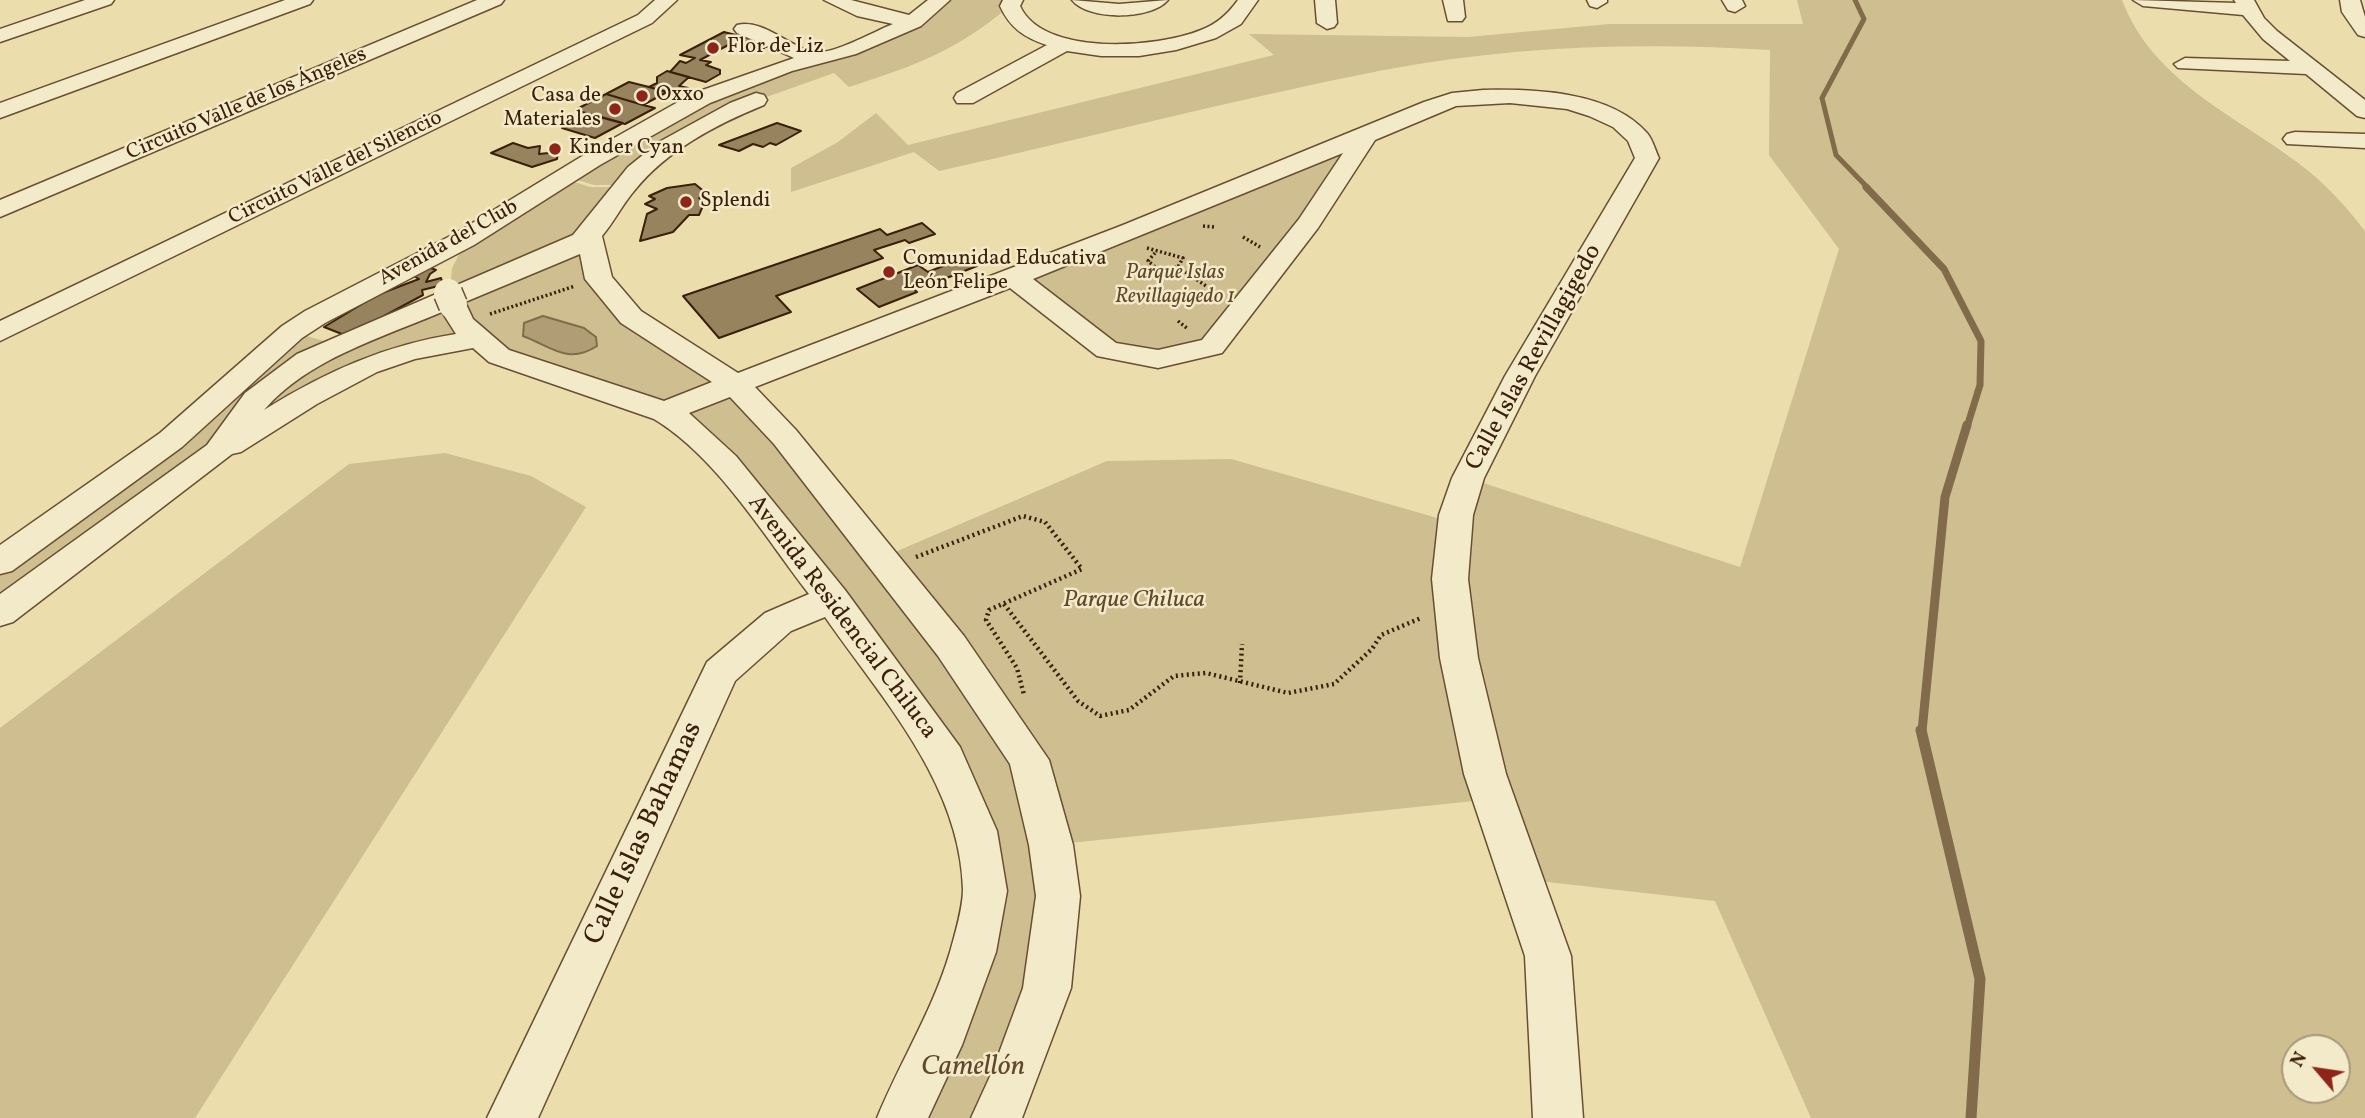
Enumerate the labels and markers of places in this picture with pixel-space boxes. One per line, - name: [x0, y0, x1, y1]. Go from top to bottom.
- place label: Flor de Liz: [727, 35, 824, 61]
- marker: Flor de Liz: [705, 40, 721, 56]
- place label: Oxxo: [656, 83, 704, 109]
- place label: Casa de Materiales: [503, 84, 601, 134]
- marker: Oxxo: [634, 88, 650, 104]
- marker: Casa de Materiales: [607, 101, 623, 117]
- place label: Kinder Cyan: [569, 136, 684, 162]
- marker: Kinder Cyan: [547, 141, 563, 157]
- place label: Splendi: [700, 189, 770, 215]
- marker: Splendi: [678, 194, 694, 210]
- place label: Comunidad Educativa León Felipe: [903, 247, 1107, 297]
- marker: Comunidad Educativa León Felipe: [881, 264, 897, 280]

